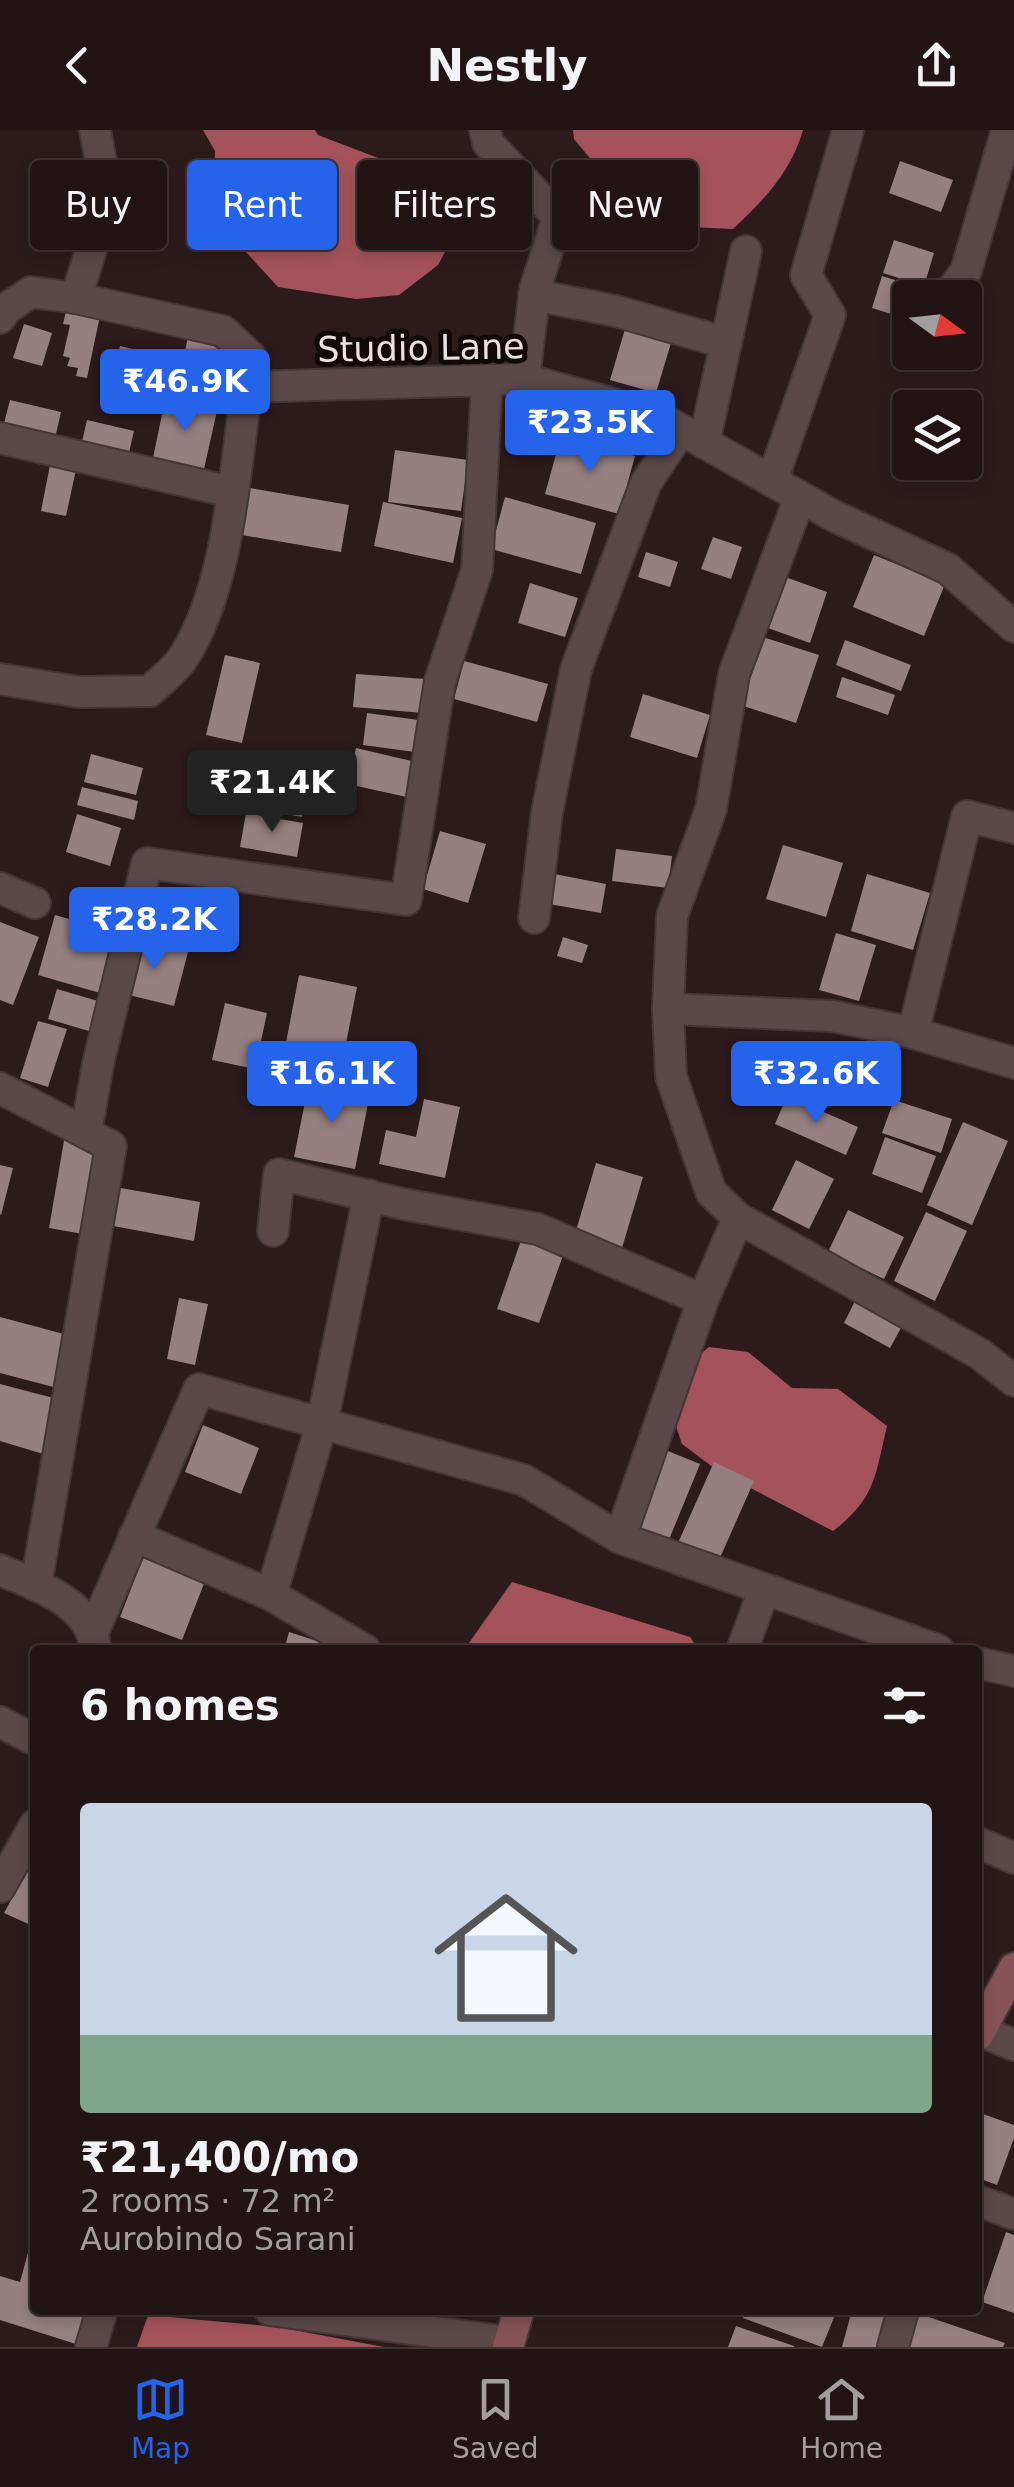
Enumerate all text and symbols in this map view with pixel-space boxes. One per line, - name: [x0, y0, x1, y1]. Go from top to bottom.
- icon: back: [50, 38, 105, 93]
- icon: share: [909, 38, 964, 93]
- text: Nestly: [426, 39, 588, 92]
- chip: Buy: [30, 160, 167, 250]
- chip: Rent: [187, 160, 337, 250]
- chip: Filters: [357, 160, 532, 250]
- chip: New: [552, 160, 698, 250]
- north arrow: [892, 280, 982, 370]
- map controls: [892, 280, 982, 480]
- street label: Studio Lane: [317, 326, 525, 370]
- pin: ₹46.9K: [104, 349, 266, 434]
- text: ₹46.9K: [122, 362, 248, 400]
- pin: ₹23.5K: [509, 390, 671, 475]
- button: layers: [892, 390, 982, 480]
- text: ₹23.5K: [527, 403, 653, 441]
- pin: ₹21.4K: [191, 750, 353, 835]
- text: ₹21.4K: [209, 763, 335, 801]
- pin: ₹28.2K: [73, 887, 235, 972]
- text: ₹28.2K: [91, 900, 217, 938]
- pin: ₹16.1K: [251, 1041, 413, 1126]
- pin: ₹32.6K: [735, 1041, 897, 1126]
- text: ₹16.1K: [269, 1054, 395, 1092]
- text: ₹32.6K: [753, 1054, 879, 1092]
- icon: filters: [877, 1678, 932, 1733]
- text: 6 homes: [80, 1681, 280, 1730]
- icon: home: [416, 1868, 596, 2048]
- text: ₹21,400/mo: [80, 2133, 359, 2182]
- text: 2 rooms · 72 m²: [80, 2182, 335, 2220]
- text: Aurobindo Sarani: [80, 2220, 356, 2258]
- tab: Map: [131, 2372, 190, 2465]
- tab: Saved: [452, 2372, 538, 2465]
- tab: Home: [800, 2372, 883, 2465]

